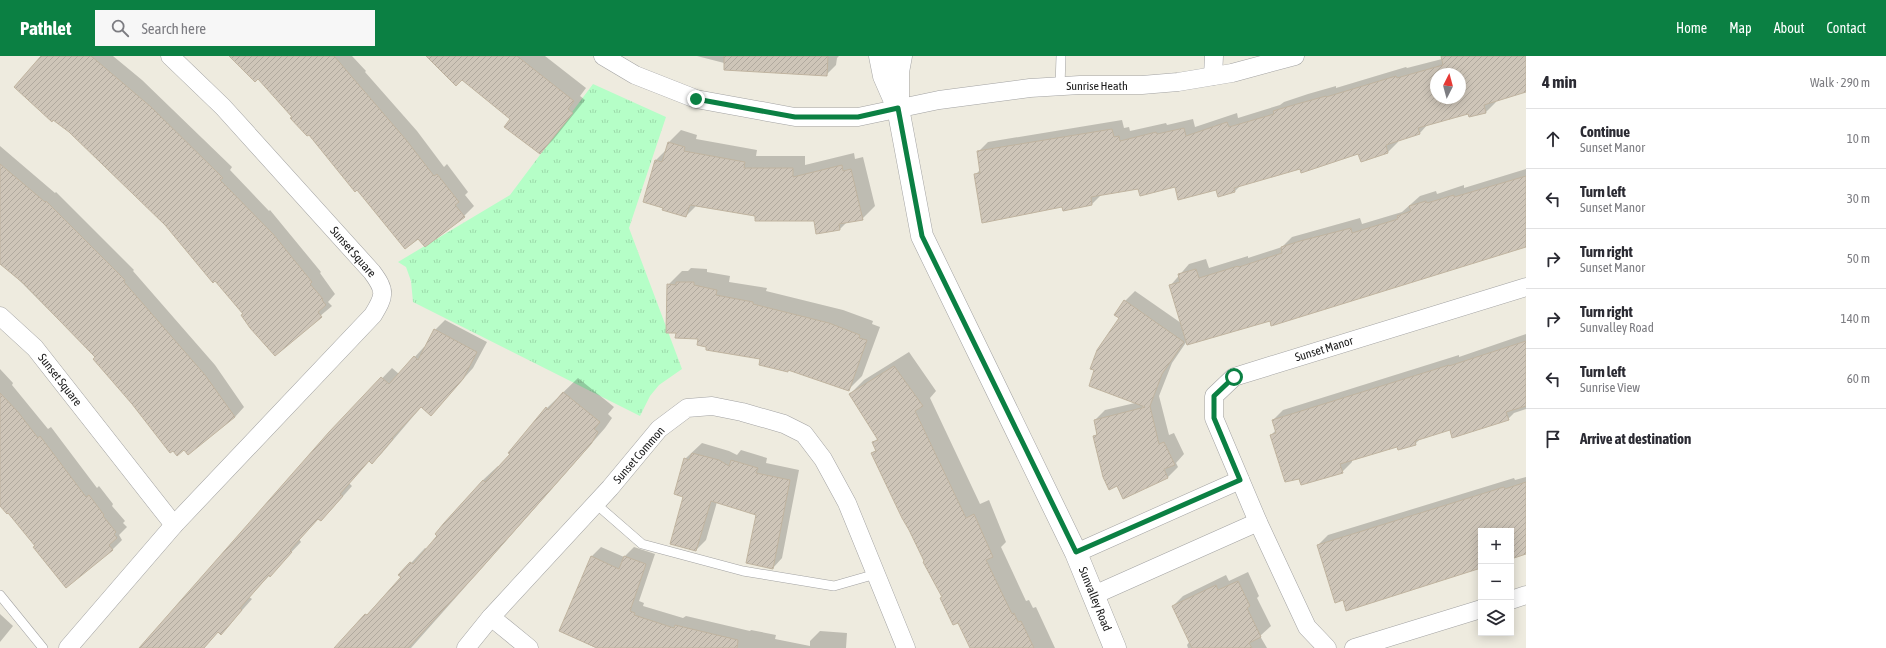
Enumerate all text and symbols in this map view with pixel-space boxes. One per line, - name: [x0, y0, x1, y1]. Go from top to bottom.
- search box: [95, 10, 375, 46]
- text: Pathlet: [20, 17, 71, 39]
- icon: search: [109, 17, 131, 39]
- text: Search here: [141, 20, 206, 37]
- text: Home: [1676, 20, 1707, 36]
- text: Map: [1729, 20, 1752, 36]
- text: About: [1774, 20, 1805, 36]
- text: Contact: [1827, 20, 1866, 36]
- north arrow: [1430, 68, 1466, 104]
- text: 4 min: [1542, 72, 1577, 92]
- text: Walk · 290 m: [1810, 75, 1870, 90]
- street label: Sunrise Heath: [1066, 79, 1128, 93]
- route end: [687, 90, 705, 108]
- text: Continue: [1580, 123, 1630, 140]
- icon: ahead: [1542, 128, 1564, 150]
- text: 10 m: [1847, 131, 1870, 146]
- text: Sunset Manor: [1580, 140, 1645, 155]
- text: Turn left: [1580, 183, 1626, 200]
- icon: left: [1542, 188, 1564, 210]
- text: 30 m: [1847, 191, 1870, 206]
- text: Sunset Manor: [1580, 200, 1645, 215]
- street label: Sunset Square: [327, 224, 379, 280]
- text: Turn right: [1580, 243, 1633, 260]
- icon: right: [1542, 248, 1564, 270]
- text: 50 m: [1847, 251, 1870, 266]
- text: Sunset Manor: [1580, 260, 1645, 275]
- text: Turn right: [1580, 303, 1633, 320]
- icon: right: [1542, 308, 1564, 330]
- text: 140 m: [1841, 311, 1870, 326]
- text: Sunvalley Road: [1580, 320, 1654, 335]
- street label: Sunset Manor: [1293, 333, 1355, 364]
- street label: Sunset Square: [35, 351, 85, 409]
- text: Turn left: [1580, 363, 1626, 380]
- route start: [1225, 368, 1243, 386]
- icon: left: [1542, 368, 1564, 390]
- text: 60 m: [1847, 371, 1870, 386]
- text: Sunrise View: [1580, 380, 1640, 395]
- street label: Sunset Common: [610, 424, 668, 486]
- icon: arrive: [1542, 428, 1564, 450]
- text: Arrive at destination: [1580, 430, 1691, 447]
- map controls: [1478, 528, 1514, 636]
- button: +: [1478, 528, 1514, 564]
- button: −: [1478, 564, 1514, 600]
- street label: Sunvalley Road: [1076, 565, 1114, 633]
- button: layers: [1478, 600, 1514, 636]

